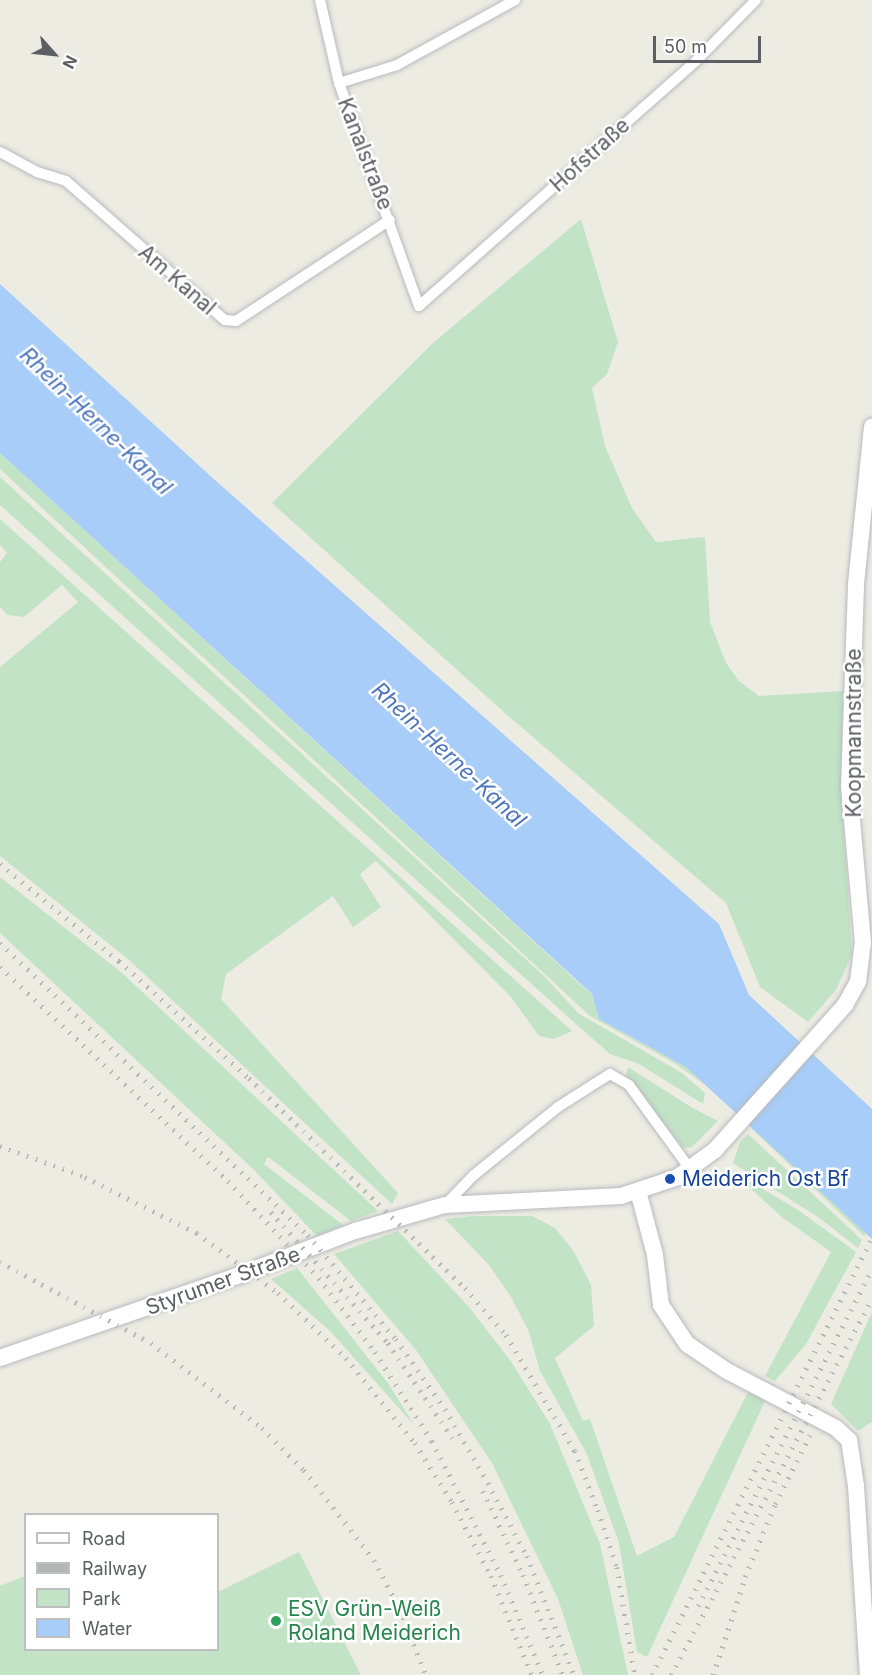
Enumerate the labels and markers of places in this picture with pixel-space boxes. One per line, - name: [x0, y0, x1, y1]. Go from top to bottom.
- place label: Meiderich Ost Bf: [682, 1166, 848, 1192]
- marker: Meiderich Ost Bf: [663, 1172, 677, 1186]
- place label: ESV Grün-Weiß Roland Meiderich: [288, 1596, 461, 1646]
- marker: ESV Grün-Weiß Roland Meiderich: [269, 1614, 283, 1628]

